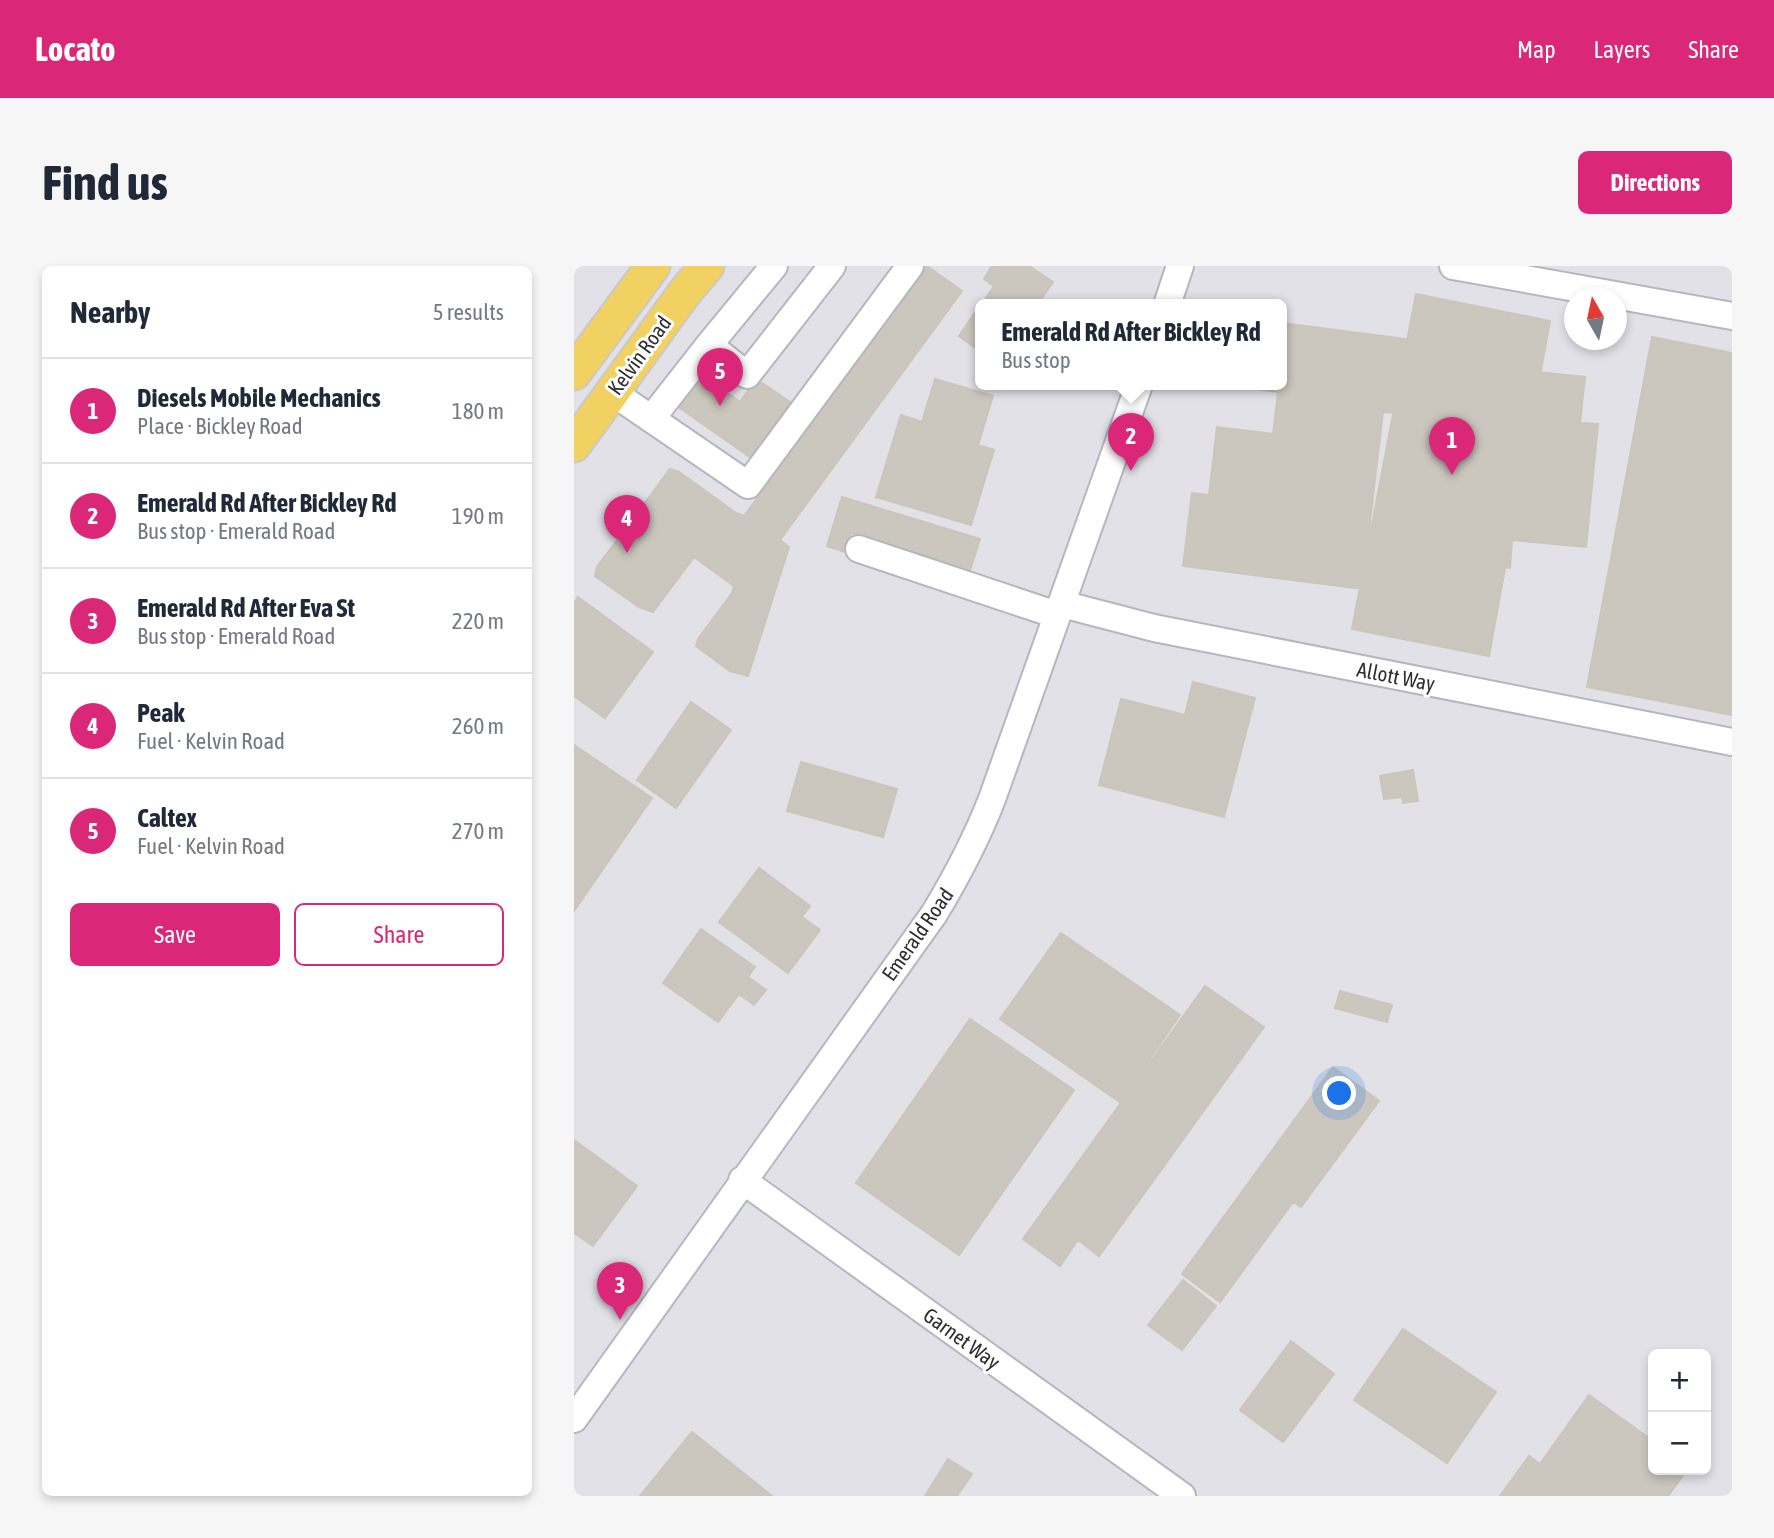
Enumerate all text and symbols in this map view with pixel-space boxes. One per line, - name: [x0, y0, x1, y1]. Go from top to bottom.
- text: Locato: [35, 30, 116, 68]
- text: Map: [1517, 36, 1556, 63]
- text: Layers: [1594, 36, 1650, 63]
- text: Share: [1688, 36, 1739, 63]
- button: Directions: [1578, 151, 1732, 214]
- text: Find us: [42, 154, 168, 210]
- north arrow: [1564, 287, 1627, 350]
- text: Nearby: [70, 295, 150, 329]
- text: 5 results: [433, 299, 504, 325]
- popup: [975, 299, 1287, 390]
- street label: Kelvin Road: [602, 311, 676, 399]
- text: Emerald Rd After Bickley Rd: [1001, 317, 1261, 347]
- text: Bus stop: [1001, 347, 1071, 373]
- pin: 5: [697, 348, 743, 406]
- text: Diesels Mobile Mechanics: [137, 383, 381, 413]
- text: 1: [88, 398, 98, 424]
- text: 180 m: [452, 398, 504, 424]
- text: Place · Bickley Road: [137, 413, 303, 439]
- pin: 2: [1108, 413, 1154, 471]
- pin: 1: [1429, 417, 1475, 475]
- text: Emerald Rd After Bickley Rd: [137, 488, 397, 518]
- pin: 4: [604, 495, 650, 553]
- text: 2: [88, 503, 98, 529]
- text: 190 m: [452, 503, 504, 529]
- text: Bus stop · Emerald Road: [137, 518, 335, 544]
- text: Emerald Rd After Eva St: [137, 593, 355, 623]
- text: 3: [88, 608, 98, 634]
- text: 220 m: [452, 608, 504, 634]
- text: Bus stop · Emerald Road: [137, 623, 335, 649]
- street label: Allott Way: [1355, 657, 1437, 695]
- text: Peak: [137, 698, 185, 728]
- text: 4: [88, 713, 98, 739]
- text: 260 m: [452, 713, 504, 739]
- text: Fuel · Kelvin Road: [137, 728, 285, 754]
- text: Caltex: [137, 803, 197, 833]
- text: 5: [88, 818, 98, 844]
- text: 270 m: [452, 818, 504, 844]
- text: Fuel · Kelvin Road: [137, 833, 285, 859]
- street label: Emerald Road: [876, 883, 958, 985]
- button: Save: [70, 903, 280, 966]
- button: Share: [294, 903, 504, 966]
- your location: [1322, 1076, 1356, 1110]
- pin: 3: [597, 1262, 643, 1320]
- street label: Garnet Way: [919, 1302, 1005, 1374]
- map controls: [1648, 1349, 1711, 1475]
- button: +: [1648, 1349, 1711, 1412]
- button: −: [1648, 1412, 1711, 1475]

